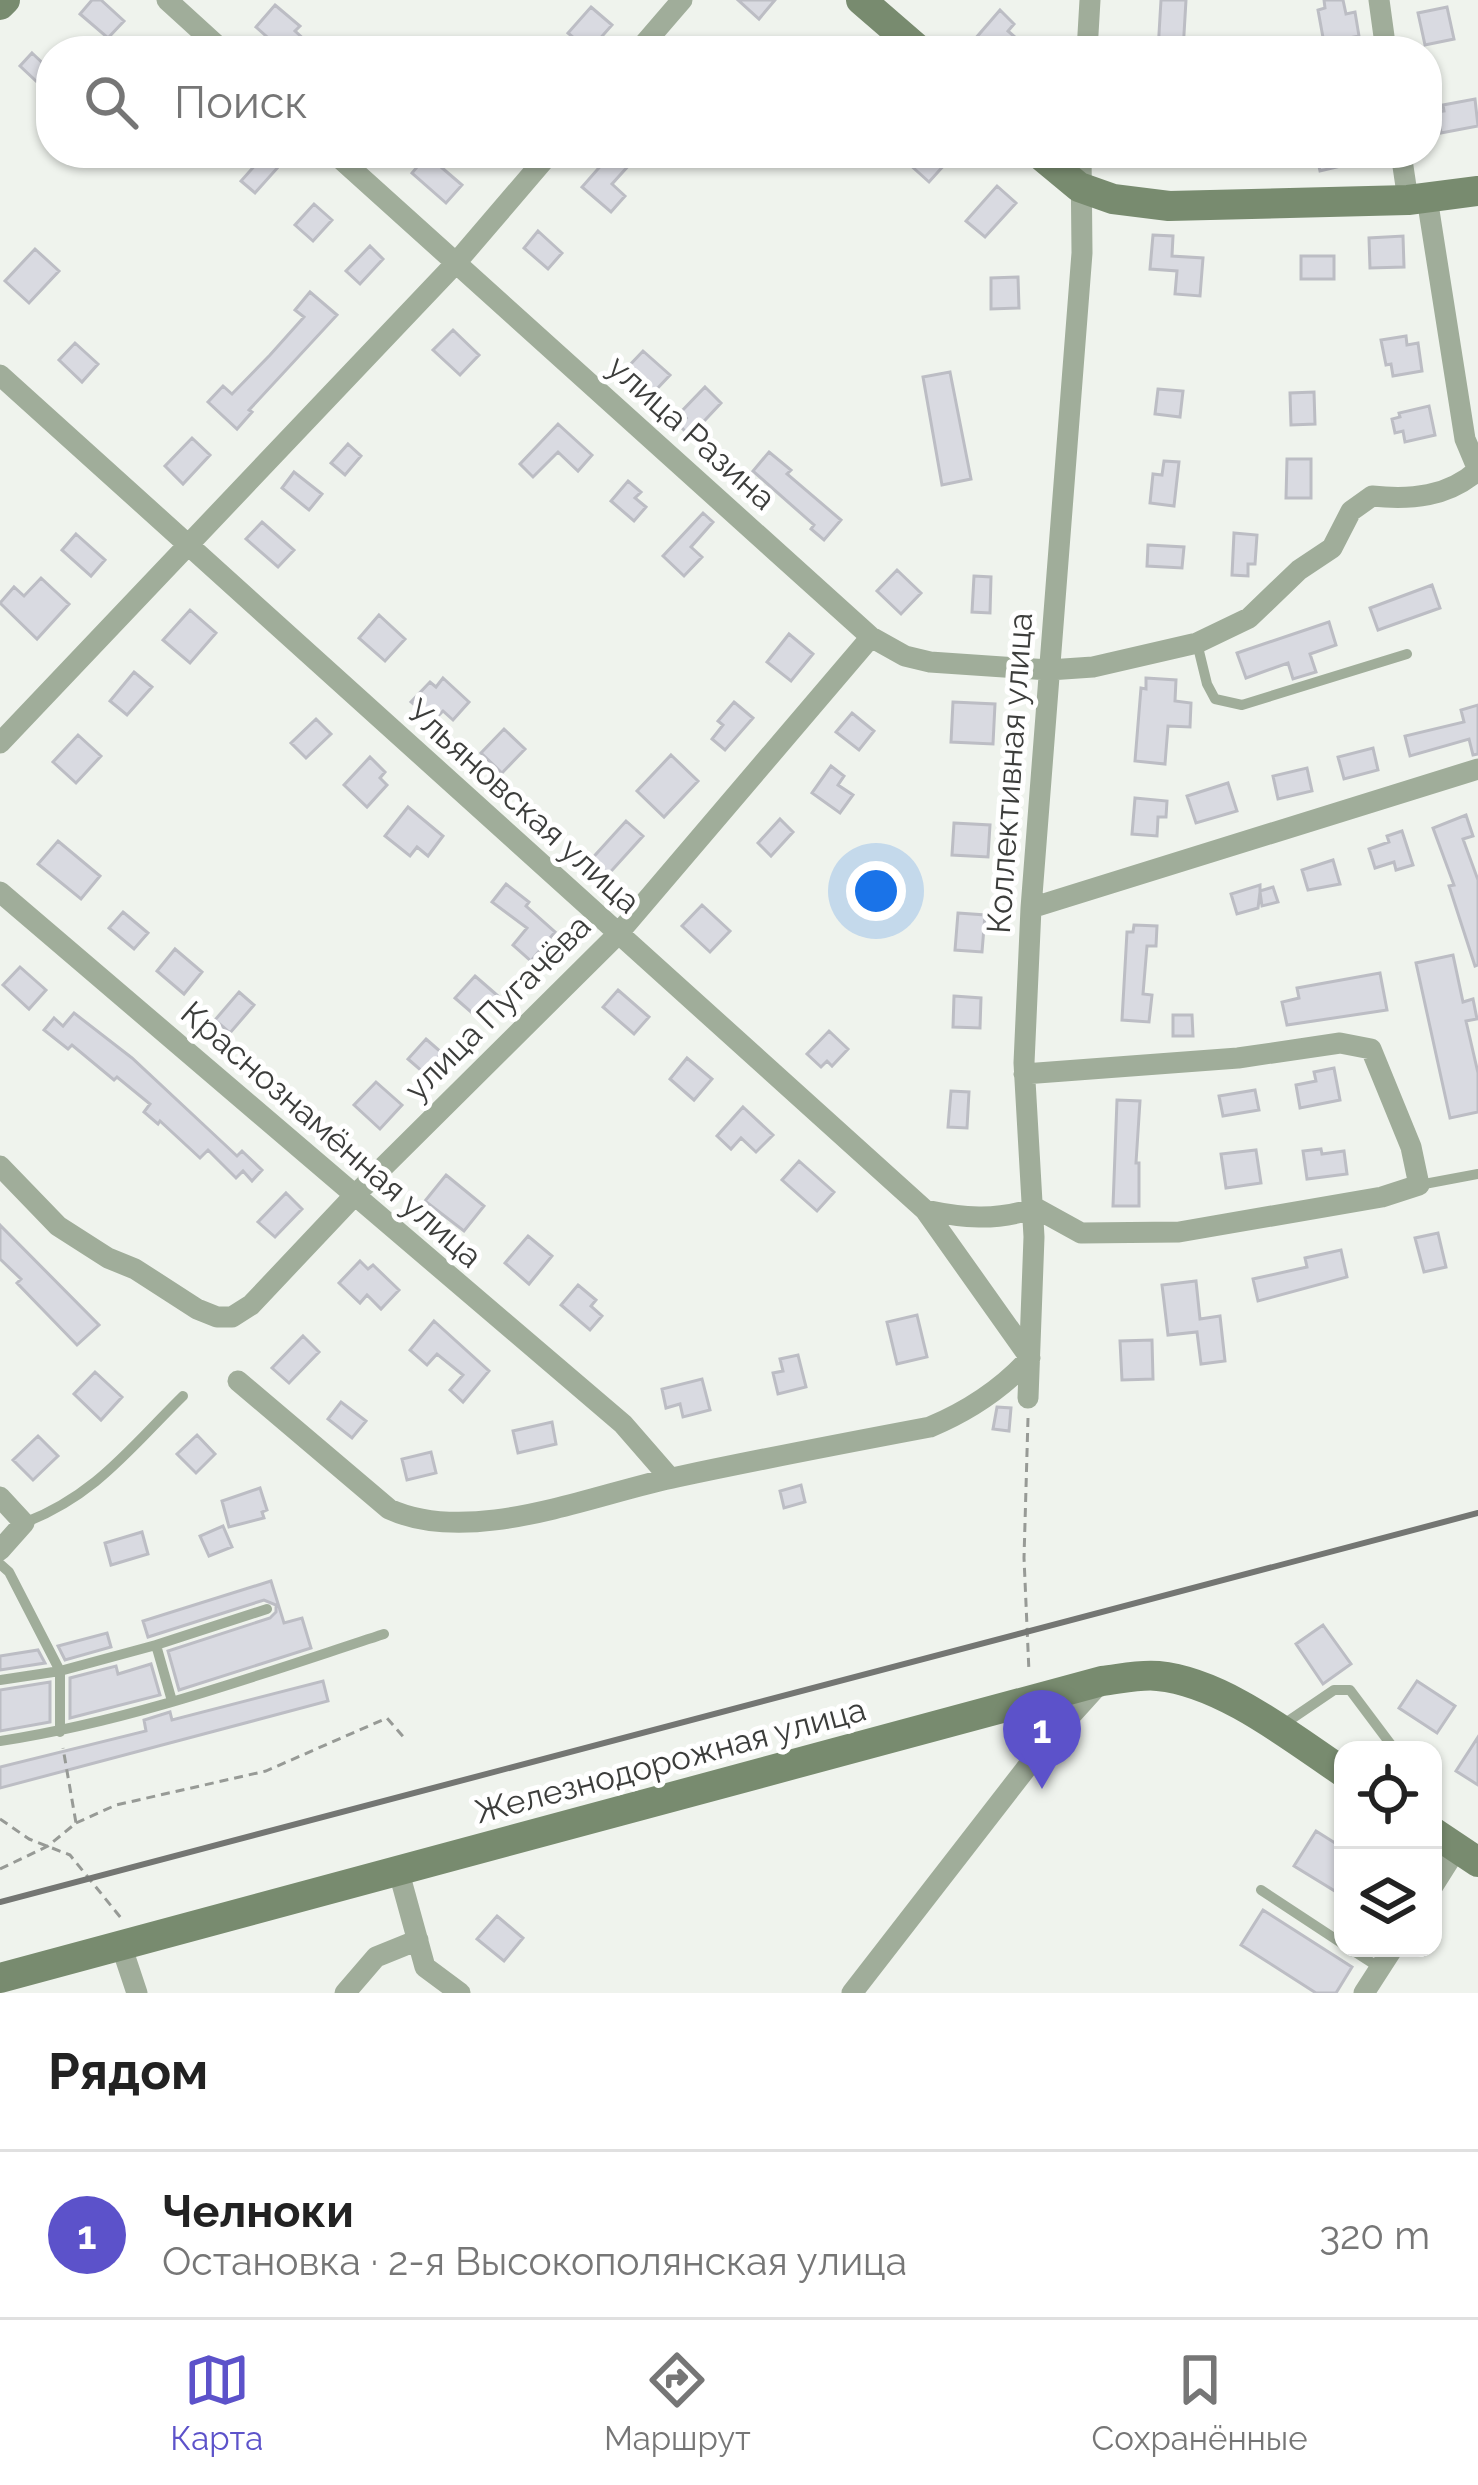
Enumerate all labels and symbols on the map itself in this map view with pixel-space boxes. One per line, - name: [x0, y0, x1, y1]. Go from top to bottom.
- street label: улица Разина: [600, 347, 784, 518]
- street label: Коллективная улица: [979, 611, 1040, 935]
- street label: Ульяновская улица: [399, 692, 648, 921]
- your location: [846, 861, 906, 921]
- street label: улица Пугачёва: [396, 906, 598, 1108]
- street label: Краснознамённая улица: [173, 993, 490, 1276]
- street label: Железнодорожная улица: [470, 1689, 870, 1831]
- pin: 1: [1003, 1690, 1081, 1789]

